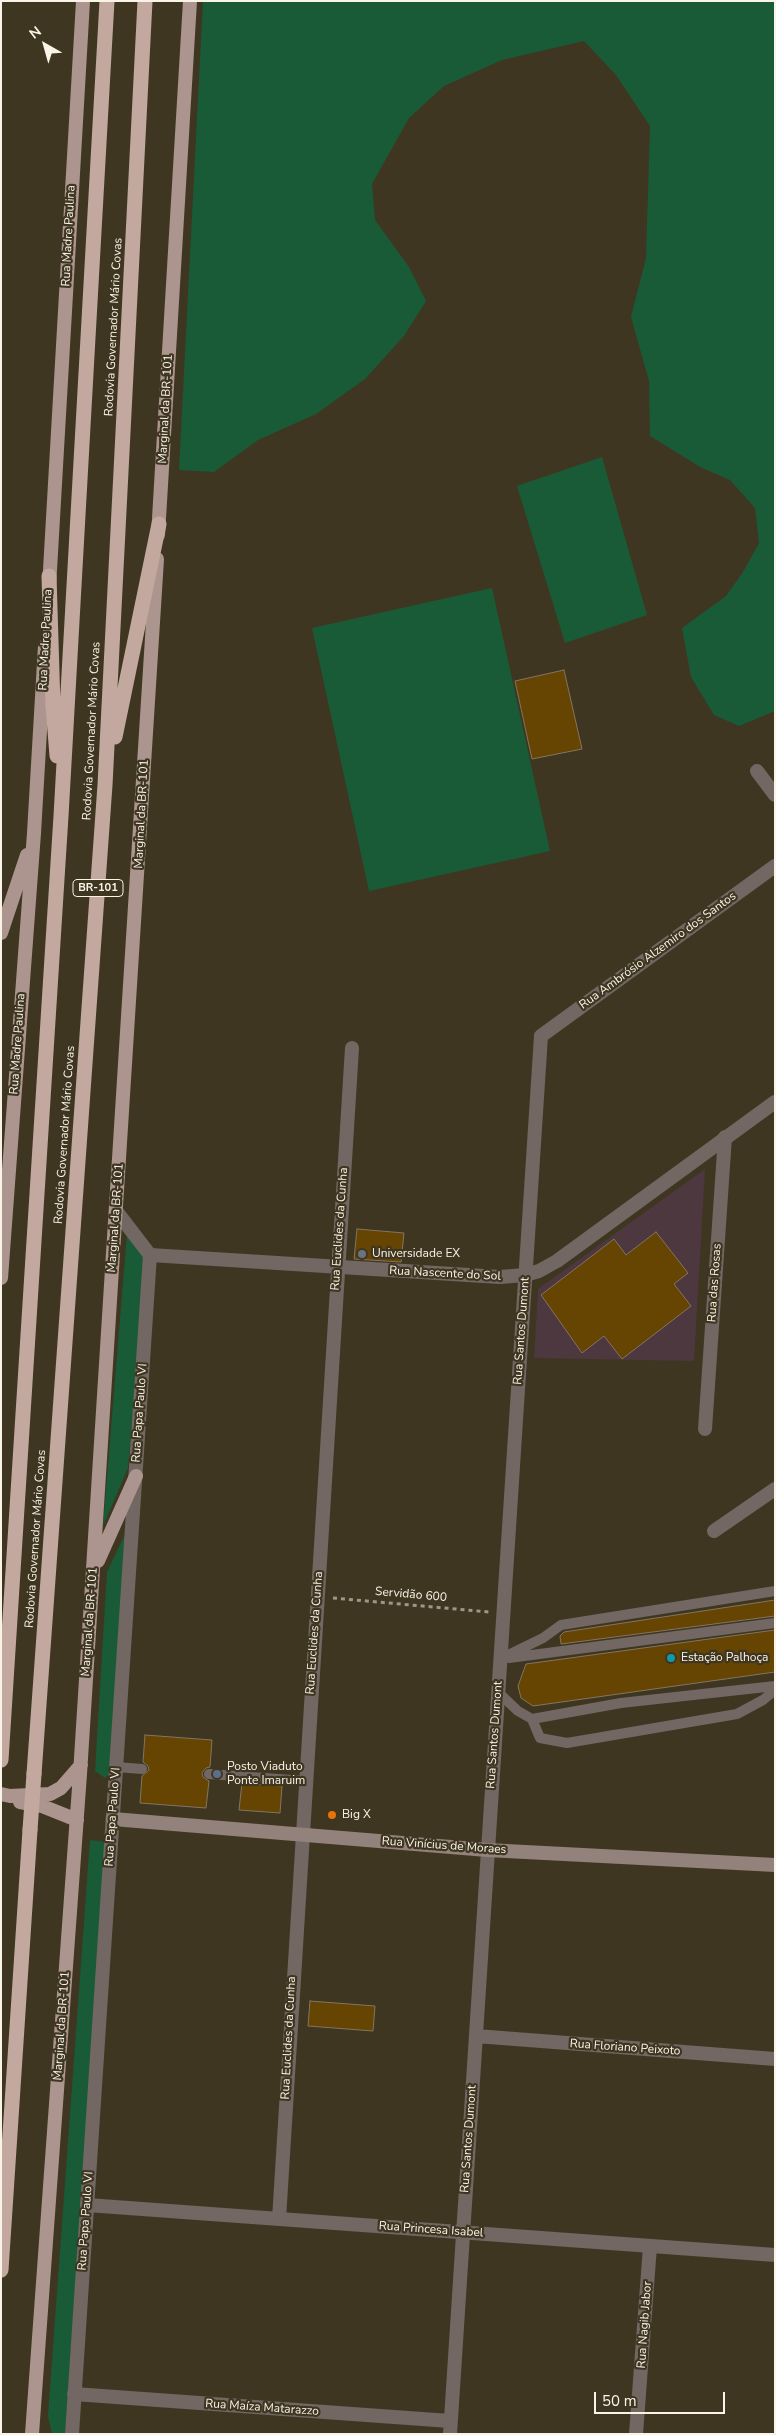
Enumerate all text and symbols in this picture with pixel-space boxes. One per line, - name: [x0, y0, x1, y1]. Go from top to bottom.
- north arrow: [20, 20, 70, 70]
- text: N: [25, 22, 45, 44]
- street label: Rua Madre Paulina: [59, 185, 79, 287]
- street label: Rodovia Governador Mário Covas: [102, 237, 126, 417]
- street label: Marginal da BR-101: [156, 354, 176, 464]
- street label: Rua Madre Paulina: [36, 589, 56, 691]
- street label: Rodovia Governador Mário Covas: [80, 641, 104, 821]
- street label: Marginal da BR-101: [132, 759, 152, 869]
- road number: BR-101: [73, 880, 123, 896]
- street label: Rua Ambrósio Alzemiro dos Santos: [577, 889, 739, 1013]
- street label: Rua Madre Paulina: [7, 993, 29, 1095]
- street label: Rodovia Governador Mário Covas: [52, 1045, 78, 1225]
- street label: Marginal da BR-101: [105, 1163, 127, 1273]
- street label: Rua Euclides da Cunha: [329, 1167, 351, 1291]
- street label: Rua das Rosas: [705, 1243, 725, 1323]
- place label: Universidade EX: [372, 1247, 460, 1261]
- marker: Universidade EX: [356, 1248, 368, 1260]
- street label: Rua Nascente do Sol: [389, 1264, 501, 1284]
- street label: Rua Santos Dumont: [511, 1277, 533, 1385]
- street label: Rua Papa Paulo VI: [129, 1363, 151, 1463]
- street label: Rodovia Governador Mário Covas: [23, 1449, 49, 1629]
- street label: Marginal da BR-101: [79, 1567, 101, 1677]
- street label: Rua Euclides da Cunha: [304, 1571, 326, 1695]
- street label: Servidão 600: [374, 1585, 448, 1605]
- place label: Estação Palhoça: [681, 1651, 768, 1665]
- marker: Estação Palhoça: [665, 1652, 677, 1664]
- street label: Rua Santos Dumont: [484, 1681, 506, 1789]
- place label: Posto Viaduto Ponte Imaruim: [227, 1760, 305, 1788]
- street label: Rua Papa Paulo VI: [102, 1767, 124, 1867]
- marker: Posto Viaduto Ponte Imaruim: [211, 1768, 223, 1780]
- place label: Big X: [342, 1808, 371, 1822]
- marker: Big X: [326, 1809, 338, 1821]
- street label: Rua Vinícius de Moraes: [381, 1834, 507, 1858]
- street label: Marginal da BR-101: [51, 1971, 73, 2081]
- street label: Rua Euclides da Cunha: [279, 1976, 299, 2100]
- street label: Rua Floriano Peixoto: [569, 2037, 681, 2059]
- street label: Rua Santos Dumont: [458, 2085, 480, 2193]
- street label: Rua Papa Paulo VI: [75, 2171, 97, 2271]
- street label: Rua Princesa Isabel: [378, 2219, 484, 2241]
- street label: Rua Nagib Jabor: [635, 2281, 655, 2369]
- scale bar: [596, 2382, 727, 2414]
- text: 50 m: [602, 2391, 637, 2411]
- street label: Rua Maíza Matarazzo: [205, 2397, 319, 2419]

